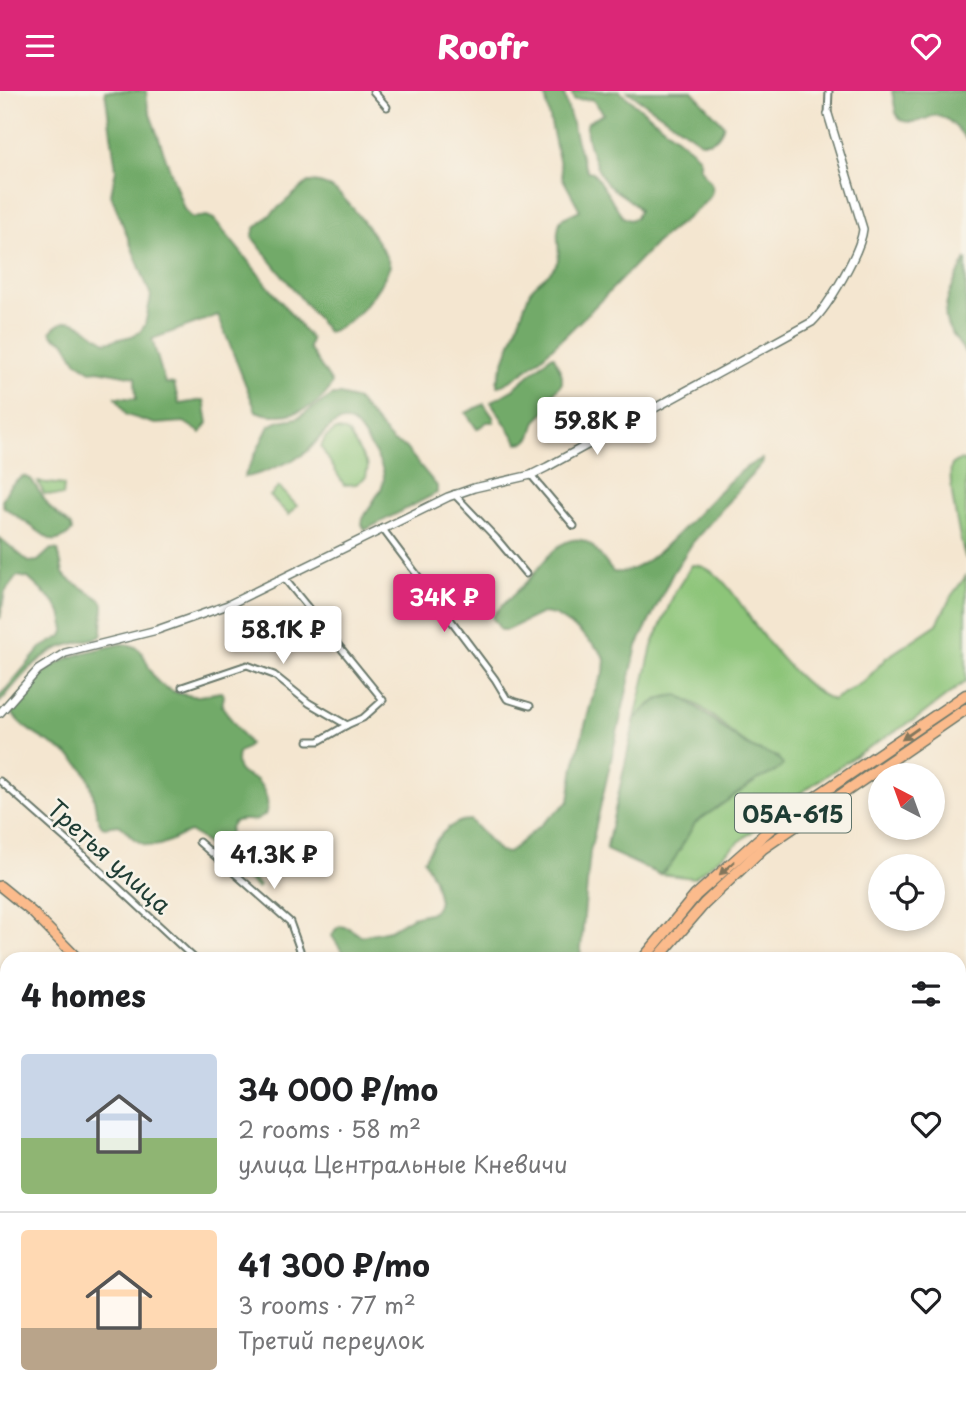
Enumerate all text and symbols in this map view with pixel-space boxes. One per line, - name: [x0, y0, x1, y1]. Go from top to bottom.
- text: Roofr: [437, 22, 529, 70]
- icon: menu: [21, 27, 59, 65]
- icon: heart: [907, 27, 945, 65]
- pin: 59.8K ₽: [532, 397, 662, 457]
- text: 59.8K ₽: [553, 402, 641, 437]
- pin: 34K ₽: [395, 575, 493, 634]
- text: 34K ₽: [409, 579, 479, 614]
- pin: 58.1K ₽: [218, 607, 348, 666]
- text: 58.1K ₽: [240, 611, 326, 646]
- one-way arrow: [901, 727, 919, 741]
- north arrow: [868, 763, 945, 840]
- map controls: [868, 763, 945, 931]
- street label: Третья улица: [40, 790, 180, 922]
- road number: 05А-615: [735, 793, 851, 833]
- pin: 41.3K ₽: [209, 831, 339, 891]
- text: 41.3K ₽: [230, 836, 318, 871]
- button: locate: [868, 854, 945, 931]
- one-way arrow: [718, 860, 736, 876]
- text: 4 homes: [21, 972, 146, 1017]
- icon: filters: [907, 975, 945, 1013]
- text: 34 000 ₽/mo: [238, 1066, 438, 1111]
- icon: home: [77, 1082, 161, 1166]
- icon: heart: [907, 1105, 945, 1143]
- text: 2 rooms · 58 m²: [238, 1111, 421, 1146]
- text: улица Центральные Кневичи: [238, 1146, 568, 1181]
- text: 41 300 ₽/mo: [238, 1242, 430, 1287]
- icon: home: [77, 1258, 161, 1342]
- icon: heart: [907, 1281, 945, 1319]
- text: 3 rooms · 77 m²: [238, 1287, 416, 1322]
- text: Третий переулок: [238, 1322, 424, 1357]

